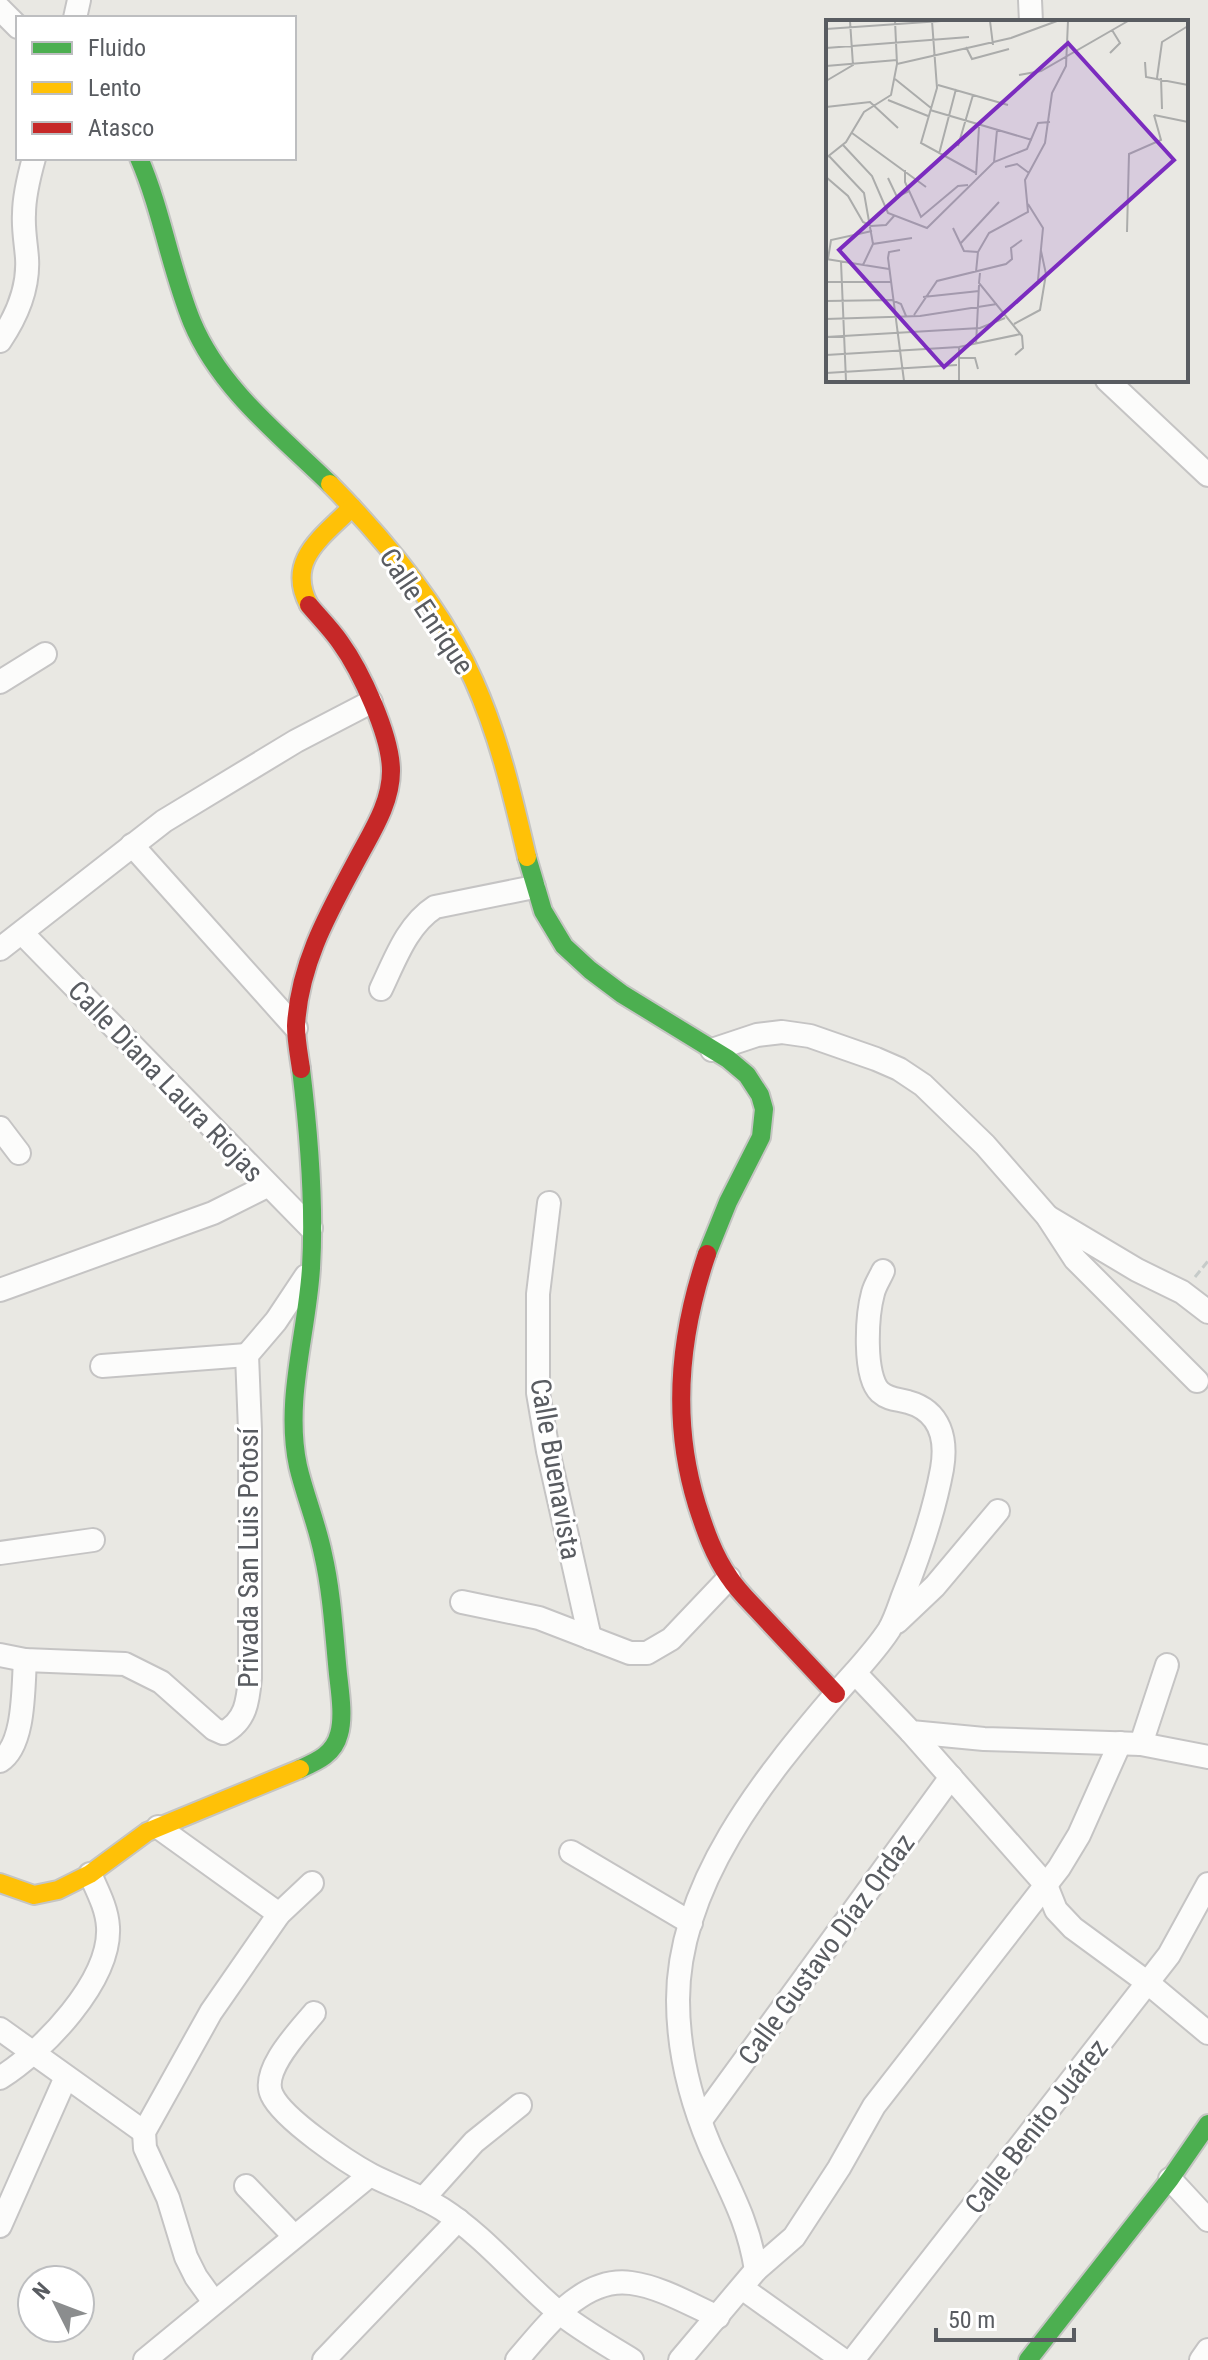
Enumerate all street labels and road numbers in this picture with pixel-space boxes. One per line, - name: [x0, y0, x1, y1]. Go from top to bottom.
- street label: Calle Enrique: [372, 542, 481, 681]
- street label: Calle Diana Laura Riojas: [61, 974, 270, 1189]
- street label: Calle Buenavista: [523, 1376, 588, 1562]
- street label: Privada San Luis Potosí: [232, 1427, 265, 1688]
- street label: Calle Gustavo Díaz Ordaz: [731, 1827, 921, 2071]
- street label: Calle Benito Juárez: [958, 2032, 1115, 2220]

